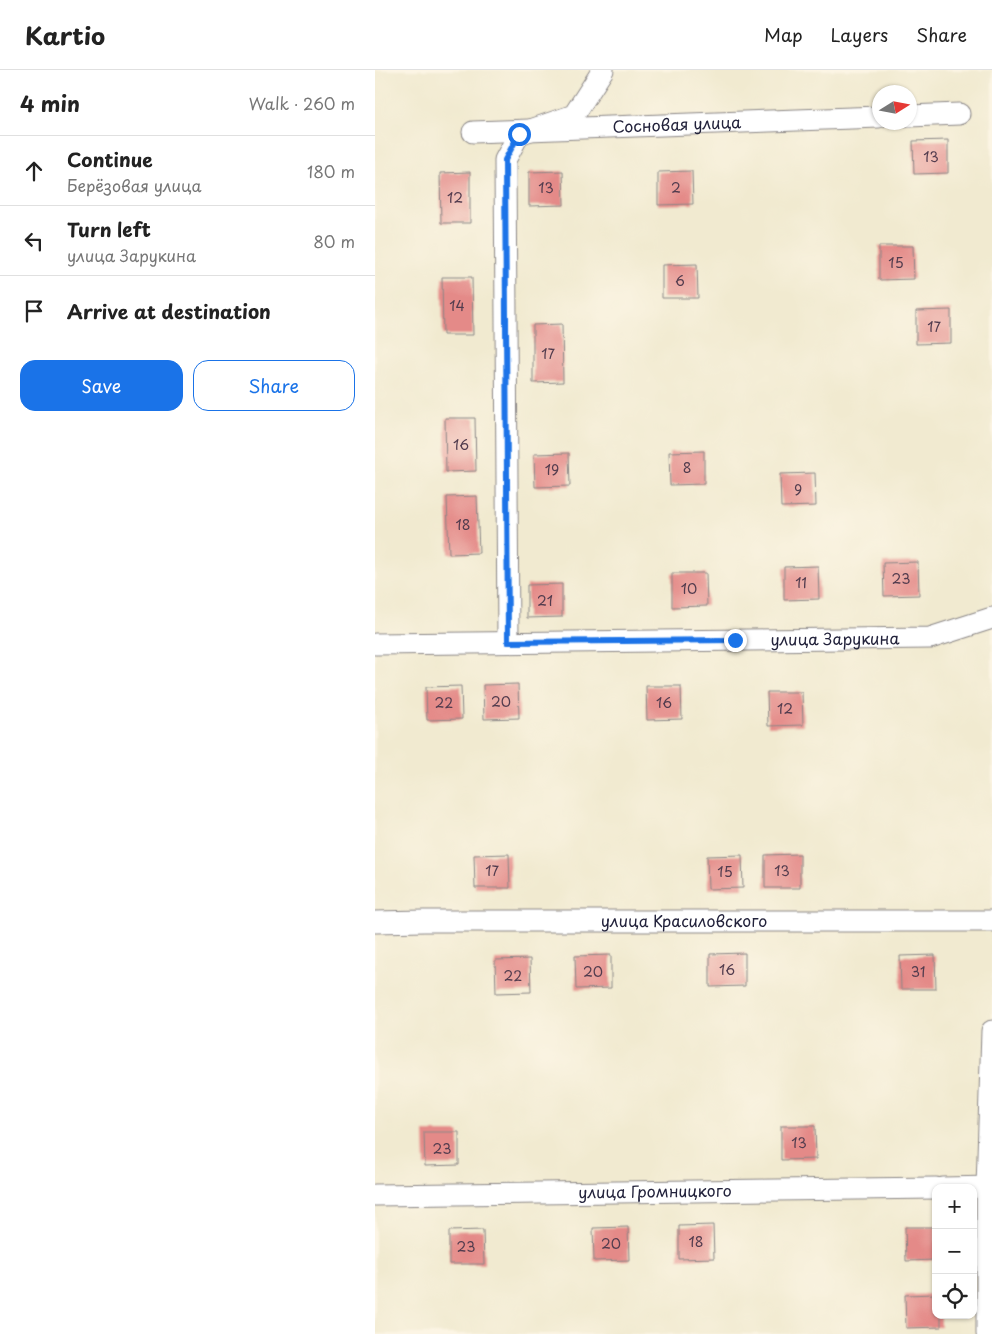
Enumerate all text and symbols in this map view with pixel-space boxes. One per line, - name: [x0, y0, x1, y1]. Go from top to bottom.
- text: Kartio: [25, 17, 105, 53]
- text: Map: [764, 21, 803, 48]
- text: Layers: [831, 21, 888, 48]
- text: Share: [916, 21, 967, 48]
- north arrow: [872, 85, 917, 130]
- text: 4 min: [20, 87, 80, 119]
- text: Walk · 260 m: [249, 91, 355, 115]
- street label: Сосновая улица: [612, 109, 742, 138]
- route start: [508, 123, 531, 146]
- text: Continue: [67, 145, 153, 173]
- house number: 13: [923, 146, 939, 167]
- icon: ahead: [20, 157, 48, 185]
- text: 180 m: [307, 159, 355, 183]
- text: Берёзовая улица: [67, 173, 202, 197]
- house number: 13: [538, 177, 554, 198]
- house number: 2: [671, 177, 681, 198]
- house number: 12: [447, 187, 463, 208]
- text: Turn left: [67, 215, 151, 243]
- icon: left: [20, 227, 48, 255]
- text: 80 m: [313, 229, 355, 253]
- text: улица Зарукина: [67, 243, 196, 267]
- house number: 15: [888, 252, 904, 273]
- house number: 6: [675, 270, 685, 291]
- house number: 14: [449, 295, 465, 316]
- icon: arrive: [20, 297, 48, 325]
- text: Arrive at destination: [67, 297, 271, 325]
- house number: 17: [927, 316, 941, 337]
- house number: 17: [541, 343, 555, 364]
- button: Save: [20, 360, 183, 411]
- button: Share: [193, 360, 355, 411]
- house number: 16: [453, 434, 469, 455]
- house number: 8: [683, 457, 691, 478]
- house number: 19: [545, 459, 559, 480]
- house number: 9: [794, 479, 802, 500]
- house number: 18: [455, 514, 471, 535]
- house number: 23: [892, 568, 910, 589]
- house number: 11: [795, 572, 807, 593]
- house number: 10: [681, 578, 697, 599]
- house number: 21: [537, 590, 553, 611]
- street label: улица Зарукина: [770, 625, 900, 651]
- route end: [724, 629, 747, 652]
- house number: 20: [491, 691, 511, 712]
- house number: 22: [435, 692, 453, 713]
- house number: 16: [656, 692, 672, 713]
- house number: 12: [777, 698, 793, 719]
- house number: 17: [485, 860, 499, 881]
- house number: 13: [774, 860, 790, 881]
- house number: 15: [717, 861, 733, 882]
- street label: улица Красиловского: [601, 908, 767, 932]
- house number: 16: [719, 959, 735, 980]
- house number: 20: [583, 961, 603, 982]
- house number: 31: [911, 961, 925, 982]
- house number: 22: [504, 965, 522, 986]
- house number: 13: [791, 1132, 807, 1153]
- house number: 23: [433, 1138, 451, 1159]
- street label: улица Громницкого: [578, 1178, 732, 1203]
- map controls: [932, 1184, 977, 1319]
- button: +: [932, 1184, 977, 1229]
- button: −: [932, 1229, 977, 1274]
- house number: 18: [688, 1231, 704, 1252]
- house number: 20: [601, 1233, 621, 1254]
- house number: 23: [457, 1236, 475, 1257]
- button: locate: [932, 1274, 977, 1319]

